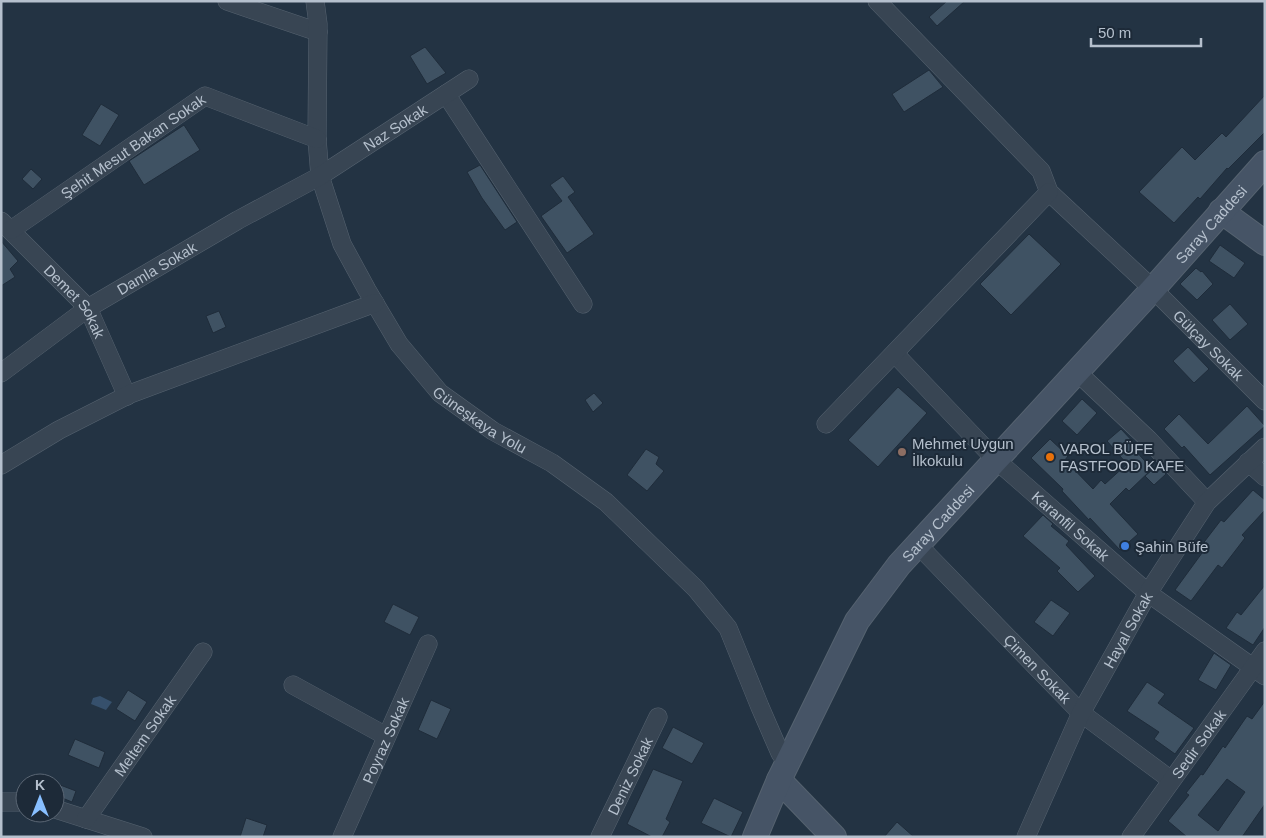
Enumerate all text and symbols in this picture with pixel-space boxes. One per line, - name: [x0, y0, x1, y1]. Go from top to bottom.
- scale bar: [1091, 15, 1201, 47]
- text: 50 m: [1098, 24, 1131, 41]
- street label: Şehit Mesut Bakan Sokak: [57, 90, 209, 202]
- street label: Naz Sokak: [360, 100, 430, 154]
- street label: Saray Caddesi: [1172, 182, 1250, 266]
- street label: Damla Sokak: [114, 238, 200, 298]
- street label: Demet Sokak: [41, 261, 109, 341]
- street label: Gülçay Sokak: [1170, 306, 1248, 384]
- street label: Güneşkaya Yolu: [430, 383, 530, 456]
- place label: Mehmet Uygun İlkokulu: [912, 435, 1014, 469]
- place label: VAROL BÜFE FASTFOOD KAFE: [1060, 440, 1184, 474]
- marker: Mehmet Uygun İlkokulu: [896, 446, 908, 458]
- marker: VAROL BÜFE FASTFOOD KAFE: [1044, 451, 1056, 463]
- street label: Saray Caddesi: [898, 481, 977, 565]
- street label: Karanfil Sokak: [1029, 487, 1113, 564]
- place label: Şahin Büfe: [1135, 538, 1208, 555]
- marker: Şahin Büfe: [1119, 540, 1131, 552]
- street label: Hayal Sokak: [1100, 588, 1156, 671]
- street label: Çimen Sokak: [1001, 630, 1075, 707]
- street label: Meltem Sokak: [110, 691, 179, 779]
- street label: Poyraz Sokak: [359, 694, 412, 786]
- street label: Sedir Sokak: [1168, 705, 1229, 781]
- street label: Deniz Sokak: [604, 734, 656, 817]
- north arrow: [15, 773, 65, 823]
- text: K: [35, 777, 45, 793]

